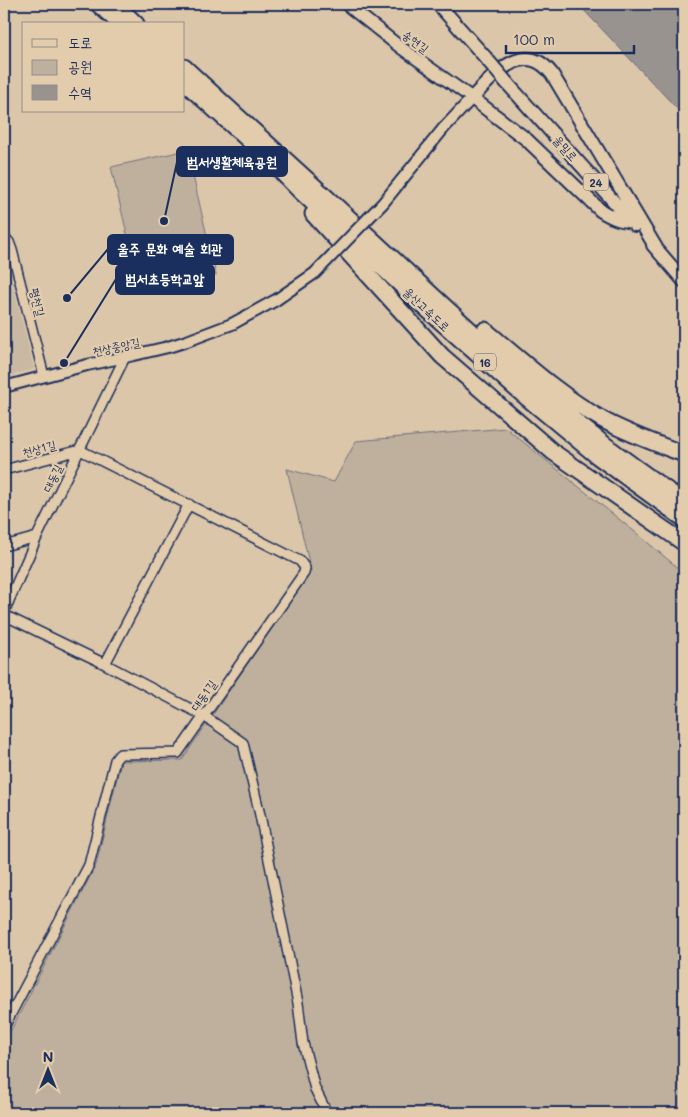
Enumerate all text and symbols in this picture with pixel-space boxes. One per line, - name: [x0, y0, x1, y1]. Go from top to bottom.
- legend: [22, 22, 185, 112]
- scale bar: [506, 22, 633, 54]
- street label: 송현길: [400, 26, 433, 56]
- text: 100 m: [513, 29, 555, 49]
- text: 도로: [68, 32, 92, 52]
- text: 공원: [68, 56, 92, 76]
- text: 수역: [68, 82, 92, 102]
- street label: 울밀로: [550, 132, 582, 164]
- callout: 범서생활체육공원: [177, 147, 287, 176]
- text: 범서생활체육공원: [187, 152, 277, 171]
- road number: 24: [584, 173, 608, 190]
- callout: 울주 문화 예술 회관: [108, 235, 233, 264]
- text: 울주 문화 예술 회관: [117, 239, 223, 258]
- callout: 범서초등학교앞: [116, 265, 214, 294]
- text: 범서초등학교앞: [126, 269, 205, 288]
- street label: 울산고속도로: [400, 283, 454, 335]
- street label: 평천길: [27, 286, 49, 318]
- street label: 천상중앙길: [91, 333, 142, 359]
- road number: 16: [474, 354, 496, 371]
- street label: 천상1길: [20, 436, 58, 460]
- street label: 대동길: [38, 461, 66, 495]
- street label: 대동1길: [187, 676, 220, 714]
- north arrow: [22, 1044, 72, 1094]
- text: N: [43, 1047, 53, 1066]

